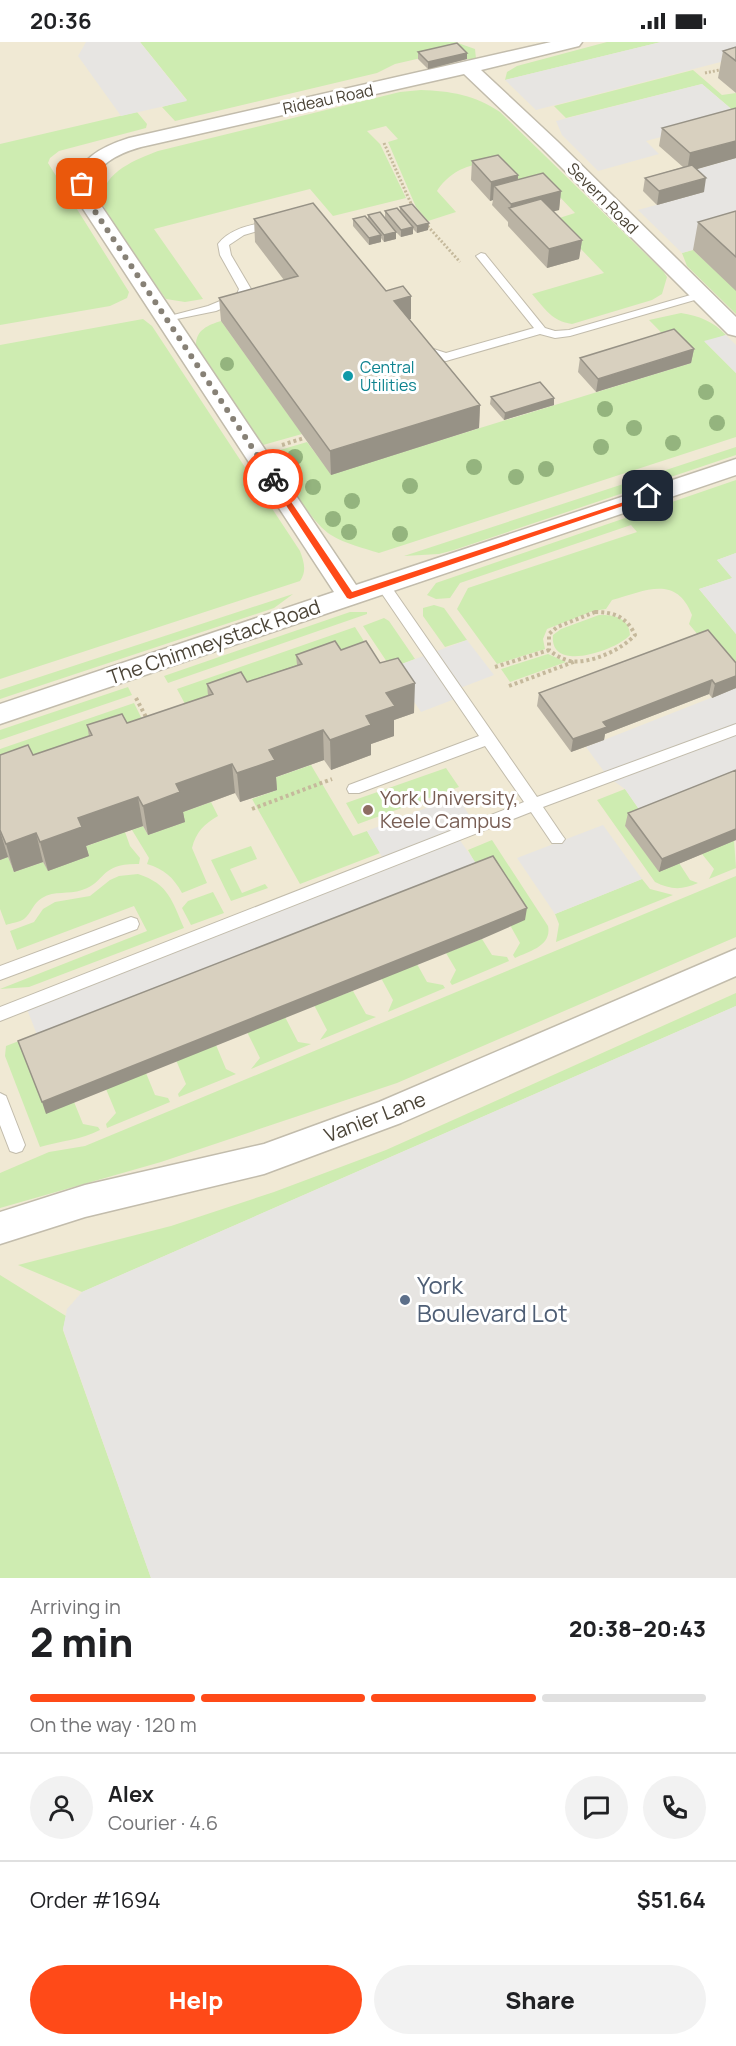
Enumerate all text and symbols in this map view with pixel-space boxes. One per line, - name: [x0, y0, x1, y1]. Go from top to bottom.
- text: 20:36: [30, 6, 92, 36]
- street label: Rideau Road: [281, 79, 375, 119]
- pin: [56, 158, 107, 209]
- street label: Severn Road: [563, 158, 643, 238]
- icon: bag: [65, 167, 98, 200]
- place label: Central Utilities: [360, 356, 417, 396]
- marker: Central Utilities: [341, 369, 355, 383]
- courier: [243, 449, 303, 509]
- icon: bike: [257, 463, 290, 496]
- pin: [622, 470, 673, 521]
- icon: home: [631, 479, 664, 512]
- street label: The Chimneystack Road: [104, 592, 324, 691]
- place label: York University, Keele Campus: [380, 784, 518, 834]
- marker: York University, Keele Campus: [361, 803, 375, 817]
- street label: Vanier Lane: [320, 1085, 429, 1148]
- place label: York Boulevard Lot: [417, 1268, 568, 1329]
- marker: York Boulevard Lot: [398, 1293, 412, 1307]
- text: Arriving in: [30, 1593, 121, 1620]
- text: 20:38–20:43: [569, 1614, 706, 1644]
- text: 2 min: [30, 1615, 133, 1669]
- text: On the way · 120 m: [30, 1711, 197, 1738]
- button: person: [30, 1776, 93, 1839]
- button: chat: [565, 1776, 628, 1839]
- button: phone: [643, 1776, 706, 1839]
- text: Alex: [108, 1779, 154, 1809]
- text: Courier · 4.6: [108, 1809, 218, 1836]
- text: Order #1694: [30, 1885, 161, 1915]
- text: $51.64: [637, 1885, 706, 1915]
- button: Help: [30, 1965, 362, 2034]
- button: Share: [374, 1965, 706, 2034]

